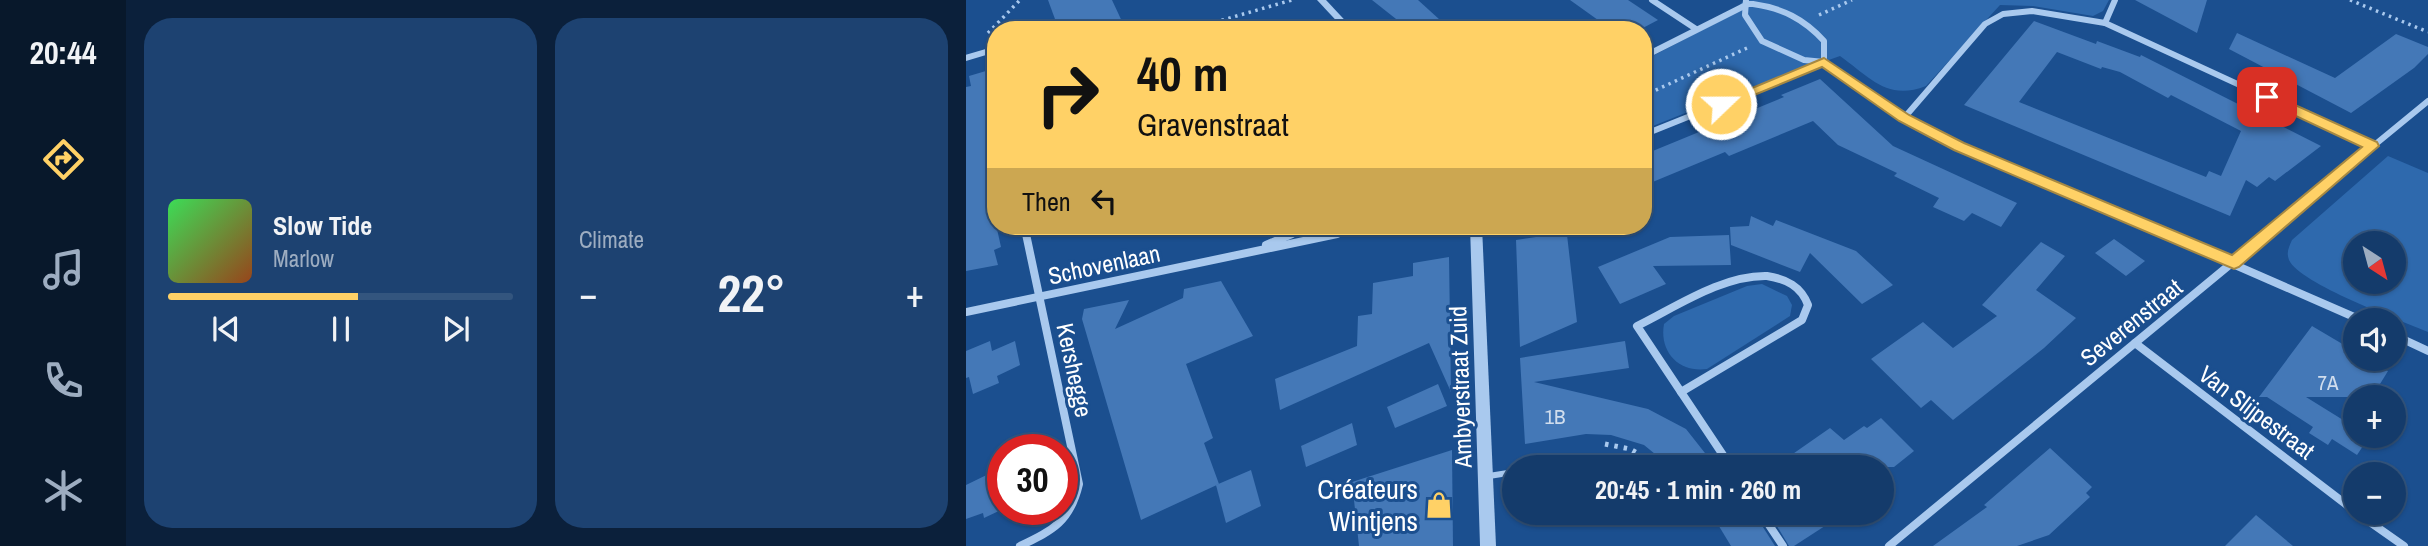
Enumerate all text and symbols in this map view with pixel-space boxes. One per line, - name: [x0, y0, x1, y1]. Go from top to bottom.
- text: 20:44: [29, 31, 97, 74]
- text: 40 m: [1137, 40, 1229, 106]
- icon: right: [1022, 49, 1113, 140]
- position arrow: [1684, 67, 1758, 141]
- pin: [2237, 67, 2297, 127]
- icon: arrive: [2248, 78, 2286, 116]
- text: Gravenstraat: [1137, 103, 1289, 146]
- icon: directions: [39, 135, 88, 184]
- icon: left: [1085, 182, 1123, 220]
- text: Then: [1022, 184, 1071, 219]
- text: Slow Tide: [273, 208, 372, 243]
- text: Climate: [579, 224, 644, 255]
- north arrow: [2343, 231, 2406, 294]
- map controls: [2343, 231, 2406, 525]
- street label: Schovenlaan: [1045, 237, 1163, 291]
- text: Marlow: [273, 243, 334, 274]
- icon: music: [39, 245, 88, 294]
- text: 22°: [717, 258, 786, 328]
- text: −: [579, 268, 597, 319]
- text: +: [906, 268, 924, 319]
- street label: Severenstraat: [2073, 271, 2189, 373]
- street label: Ambyerstraat Zuid: [1441, 306, 1479, 469]
- button: sound: [2343, 308, 2406, 371]
- icon: previous: [207, 310, 245, 348]
- icon: pause: [322, 310, 360, 348]
- icon: next: [437, 310, 475, 348]
- street label: Kershegge: [1049, 320, 1101, 420]
- icon: phone: [39, 356, 88, 405]
- street label: Van Slijpestraat: [2192, 358, 2322, 466]
- house number: 7A: [2317, 368, 2339, 397]
- button: +: [2343, 385, 2406, 448]
- house number: 1B: [1544, 402, 1566, 431]
- speed limit sign: 30: [987, 434, 1078, 525]
- button: −: [2343, 462, 2406, 525]
- icon: climate: [39, 466, 88, 515]
- place label: Créateurs Wintjens: [1317, 470, 1418, 540]
- text: 20:45 · 1 min · 260 m: [1595, 472, 1801, 507]
- shop icon: Créateurs Wintjens: [1424, 490, 1454, 520]

